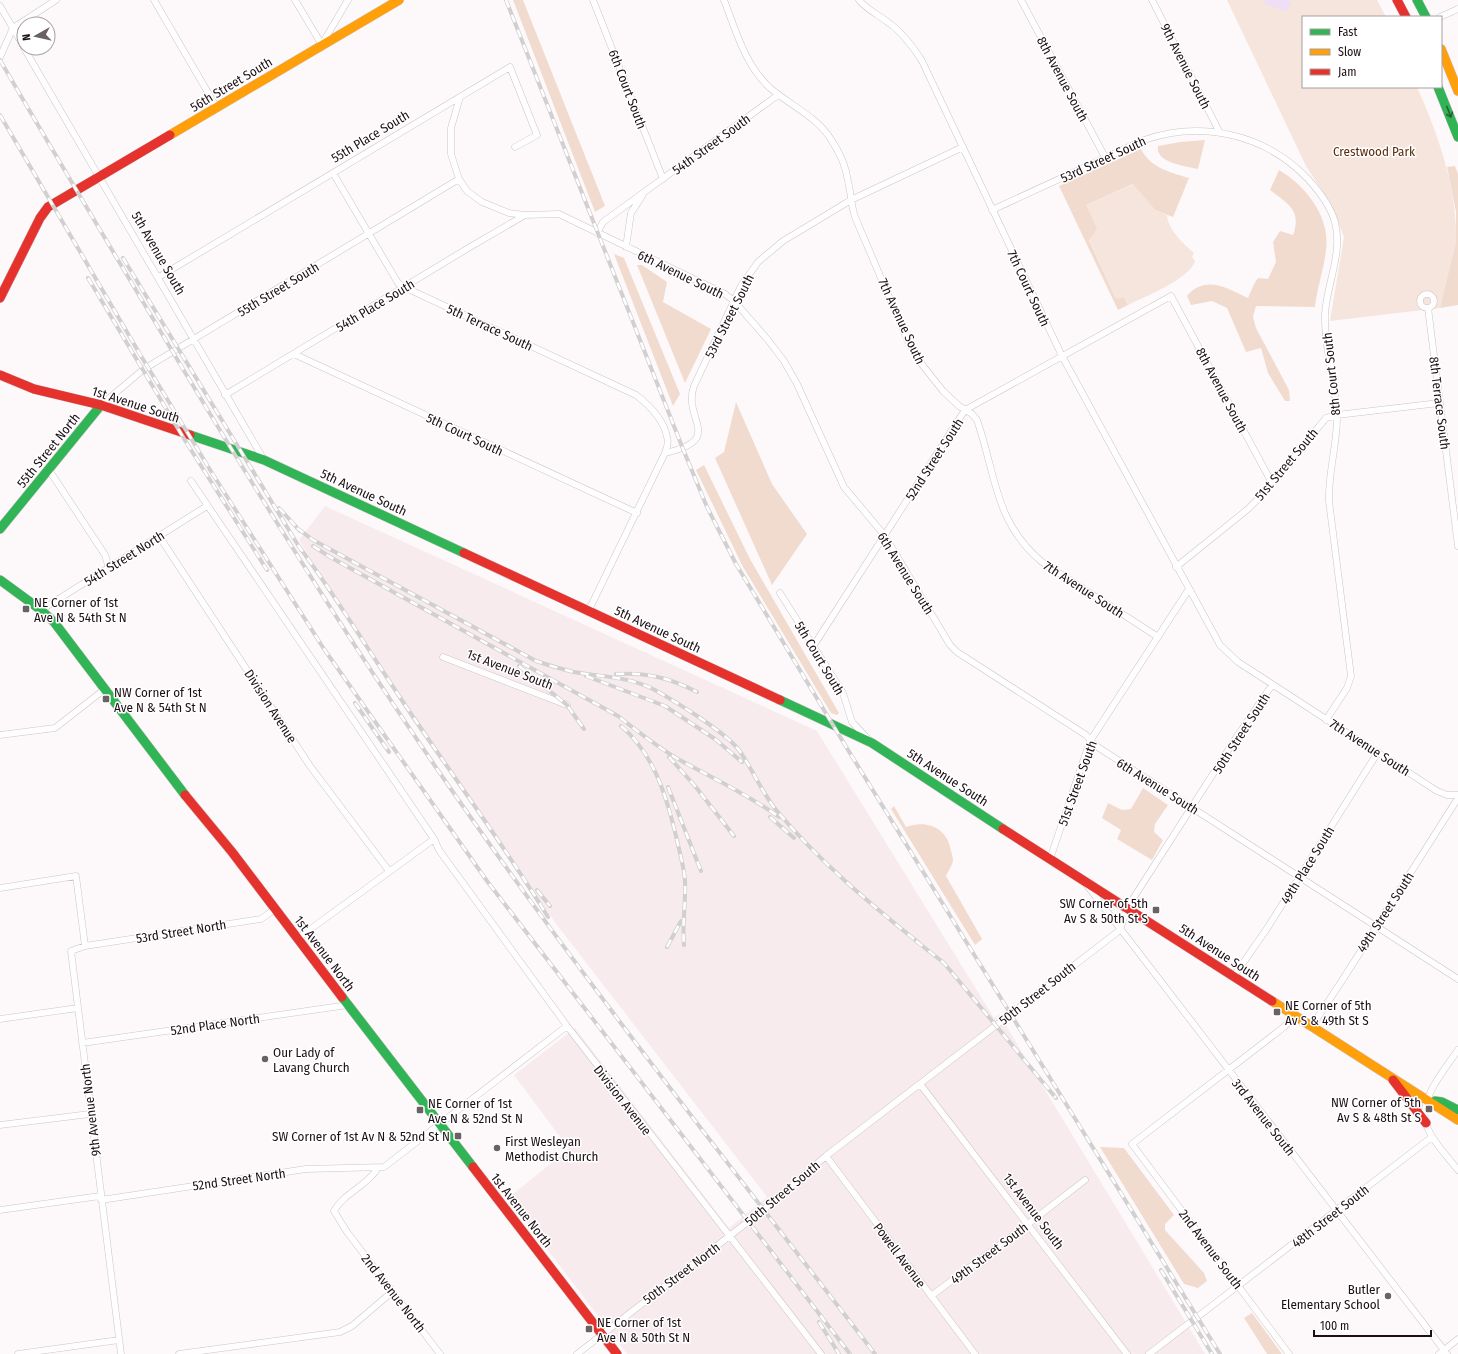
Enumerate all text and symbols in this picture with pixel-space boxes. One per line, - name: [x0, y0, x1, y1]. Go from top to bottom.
- north arrow: [16, 16, 56, 56]
- legend: [1302, 16, 1442, 88]
- street label: 9th Avenue South: [1158, 21, 1214, 111]
- text: Fast: [1338, 25, 1357, 39]
- text: N: [20, 33, 33, 41]
- street label: 8th Avenue South: [1034, 34, 1091, 124]
- text: Slow: [1338, 45, 1361, 59]
- street label: 6th Court South: [606, 47, 650, 131]
- street label: 56th Street South: [188, 54, 275, 115]
- text: Jam: [1338, 65, 1356, 79]
- one-way arrow: [1445, 105, 1453, 117]
- street label: 55th Place South: [329, 107, 412, 166]
- street label: 54th Street South: [669, 111, 753, 178]
- street label: 53rd Street South: [1058, 133, 1148, 186]
- park label: Crestwood Park: [1333, 144, 1416, 159]
- street label: 5th Avenue South: [129, 209, 188, 297]
- street label: 6th Avenue South: [635, 247, 726, 302]
- street label: 7th Court South: [1004, 248, 1053, 329]
- street label: 55th Street South: [235, 259, 322, 320]
- street label: 53rd Street South: [702, 272, 757, 361]
- street label: 54th Place South: [333, 276, 417, 335]
- street label: 7th Avenue South: [875, 276, 928, 366]
- street label: 5th Terrace South: [445, 301, 535, 354]
- street label: 8th Court South: [1320, 332, 1343, 416]
- street label: 8th Avenue South: [1193, 345, 1250, 435]
- street label: 8th Terrace South: [1426, 356, 1453, 450]
- street label: 1st Avenue South: [90, 383, 182, 426]
- street label: 55th Street North: [14, 410, 83, 491]
- street label: 5th Court South: [424, 410, 506, 459]
- street label: 52nd Street South: [902, 415, 966, 503]
- street label: 51st Street South: [1252, 425, 1321, 503]
- street label: 5th Avenue South: [318, 466, 409, 519]
- street label: 54th Street North: [81, 528, 167, 589]
- street label: 6th Avenue South: [874, 529, 937, 617]
- street label: 7th Avenue South: [1041, 558, 1127, 621]
- place label: NE Corner of 1st Ave N & 54th St N: [34, 595, 127, 625]
- street label: 5th Avenue South: [612, 603, 703, 656]
- marker: NE Corner of 1st Ave N & 54th St N: [21, 604, 31, 614]
- street label: 5th Court South: [792, 619, 847, 698]
- street label: 1st Avenue South: [465, 646, 555, 693]
- street label: Division Avenue: [241, 667, 300, 746]
- place label: NW Corner of 1st Ave N & 54th St N: [114, 685, 207, 715]
- street label: 50th Street South: [1210, 690, 1273, 776]
- marker: NW Corner of 1st Ave N & 54th St N: [101, 694, 111, 704]
- street label: 7th Avenue South: [1327, 716, 1413, 779]
- street label: 51st Street South: [1055, 739, 1100, 828]
- street label: 5th Avenue South: [905, 746, 991, 809]
- street label: 6th Avenue South: [1114, 755, 1202, 818]
- street label: 49th Place South: [1278, 824, 1337, 907]
- street label: 49th Street South: [1354, 869, 1417, 955]
- place label: SW Corner of 5th Av S & 50th St S: [1059, 896, 1148, 926]
- marker: SW Corner of 5th Av S & 50th St S: [1151, 905, 1161, 915]
- street label: 1st Avenue North: [291, 913, 358, 994]
- street label: 53rd Street North: [135, 917, 227, 946]
- street label: 5th Avenue South: [1177, 921, 1263, 984]
- street label: 50th Street South: [996, 959, 1079, 1028]
- place label: NE Corner of 5th Av S & 49th St S: [1285, 998, 1371, 1028]
- marker: NE Corner of 5th Av S & 49th St S: [1272, 1007, 1282, 1017]
- street label: 52nd Place North: [169, 1011, 261, 1038]
- place label: Our Lady of Lavang Church: [273, 1045, 350, 1075]
- marker: Our Lady of Lavang Church: [260, 1054, 270, 1064]
- street label: Division Avenue: [591, 1062, 655, 1138]
- street label: 9th Avenue North: [77, 1063, 104, 1157]
- street label: 3rd Avenue South: [1229, 1076, 1298, 1159]
- place label: NW Corner of 5th Av S & 48th St S: [1331, 1095, 1421, 1125]
- place label: NE Corner of 1st Ave N & 52nd St N: [428, 1096, 523, 1126]
- marker: NW Corner of 5th Av S & 48th St S: [1424, 1104, 1434, 1114]
- marker: NE Corner of 1st Ave N & 52nd St N: [415, 1105, 425, 1115]
- place label: SW Corner of 1st Av N & 52nd St N: [272, 1129, 450, 1144]
- marker: SW Corner of 1st Av N & 52nd St N: [453, 1131, 463, 1141]
- place label: First Wesleyan Methodist Church: [505, 1134, 598, 1164]
- marker: First Wesleyan Methodist Church: [492, 1143, 502, 1153]
- street label: 50th Street South: [742, 1158, 823, 1229]
- street label: 52nd Street North: [192, 1166, 287, 1193]
- street label: 1st Avenue North: [488, 1170, 555, 1251]
- street label: 1st Avenue South: [1000, 1170, 1067, 1252]
- street label: 48th Street South: [1289, 1182, 1372, 1251]
- street label: 2nd Avenue South: [1176, 1206, 1245, 1292]
- street label: Powell Avenue: [870, 1220, 929, 1291]
- street label: 49th Street South: [948, 1220, 1031, 1287]
- street label: 50th Street North: [640, 1240, 723, 1307]
- street label: 2nd Avenue North: [358, 1251, 429, 1335]
- place label: Butler Elementary School: [1281, 1282, 1381, 1312]
- marker: Butler Elementary School: [1383, 1291, 1393, 1301]
- scale bar: [1314, 1312, 1431, 1338]
- place label: NE Corner of 1st Ave N & 50th St N: [597, 1315, 690, 1345]
- text: 100 m: [1320, 1319, 1349, 1333]
- marker: NE Corner of 1st Ave N & 50th St N: [584, 1324, 594, 1334]

